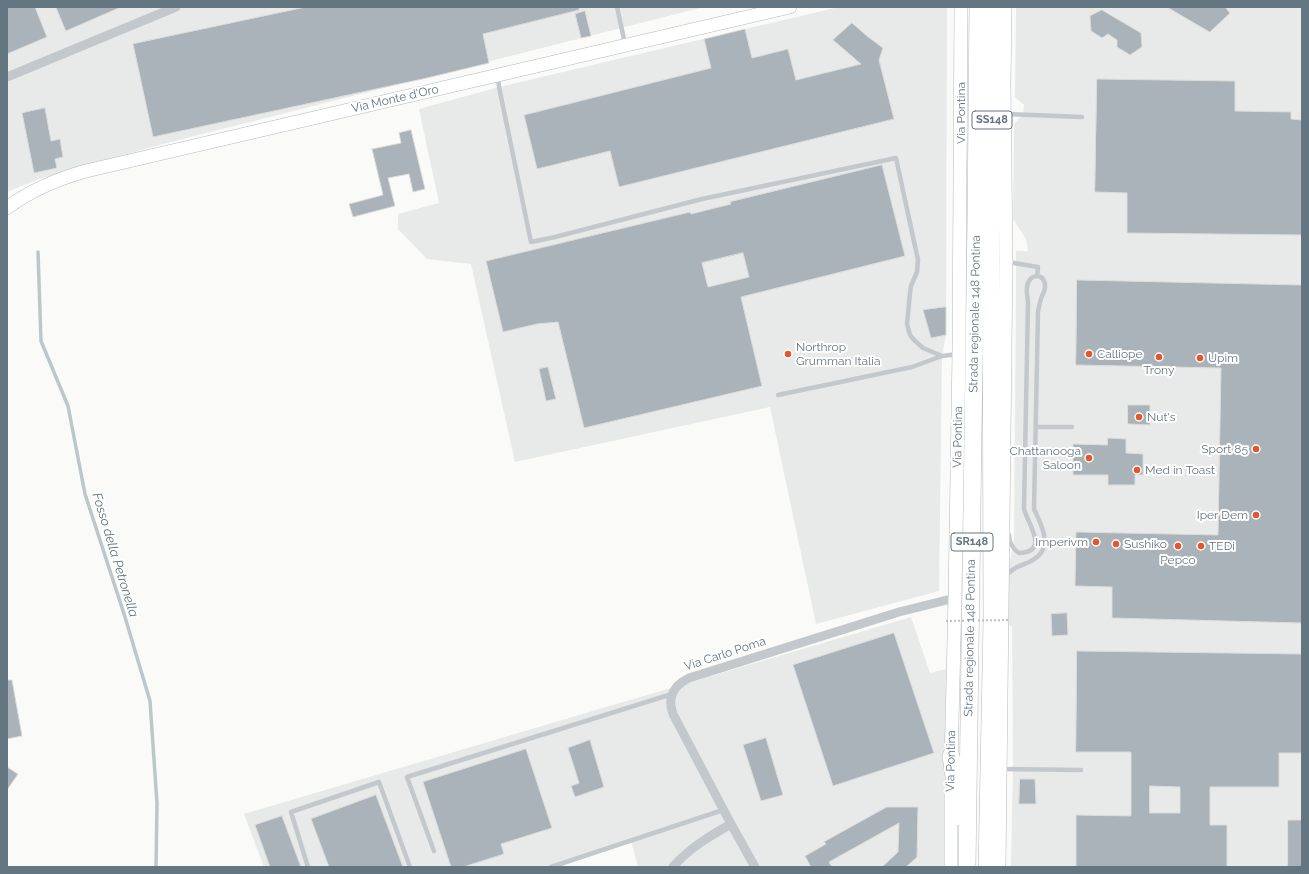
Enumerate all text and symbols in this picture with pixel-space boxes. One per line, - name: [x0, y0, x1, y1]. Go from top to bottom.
- street label: Via Monte d'Oro: [350, 82, 440, 116]
- street label: Via Pontina: [954, 82, 968, 144]
- road number: SS148: [972, 111, 1012, 129]
- street label: Strada regionale 148 Pontina: [966, 235, 984, 393]
- place label: Northrop Grumman Italia: [796, 340, 880, 368]
- place label: Calliope: [1097, 347, 1143, 361]
- marker: Northrop Grumman Italia: [783, 349, 793, 359]
- marker: Calliope: [1084, 349, 1094, 359]
- place label: Upim: [1208, 351, 1238, 365]
- marker: Trony: [1154, 352, 1164, 362]
- marker: Upim: [1195, 353, 1205, 363]
- place label: Trony: [1144, 363, 1174, 377]
- street label: Via Pontina: [950, 406, 966, 468]
- place label: Nut's: [1147, 410, 1175, 424]
- marker: Nut's: [1134, 412, 1144, 422]
- place label: Sport 85: [1201, 442, 1248, 456]
- place label: Chattanooga Saloon: [1009, 444, 1081, 472]
- marker: Sport 85: [1251, 444, 1261, 454]
- marker: Chattanooga Saloon: [1084, 453, 1094, 463]
- place label: Med in Toast: [1145, 463, 1215, 477]
- marker: Med in Toast: [1132, 465, 1142, 475]
- water label: Fosso della Petronella: [89, 491, 141, 619]
- place label: Iper Dem: [1197, 508, 1248, 522]
- marker: Iper Dem: [1251, 510, 1261, 520]
- road number: SR148: [951, 533, 993, 551]
- place label: Imperivm: [1035, 535, 1088, 549]
- marker: Imperivm: [1091, 537, 1101, 547]
- place label: Sushiko: [1124, 537, 1167, 551]
- marker: Sushiko: [1111, 539, 1121, 549]
- place label: TEDi: [1209, 539, 1235, 553]
- marker: Pepco: [1173, 541, 1183, 551]
- marker: TEDi: [1196, 541, 1206, 551]
- place label: Pepco: [1160, 553, 1196, 567]
- street label: Strada regionale 148 Pontina: [961, 559, 979, 717]
- street label: Via Carlo Poma: [682, 634, 768, 674]
- street label: Via Pontina: [943, 730, 959, 792]

